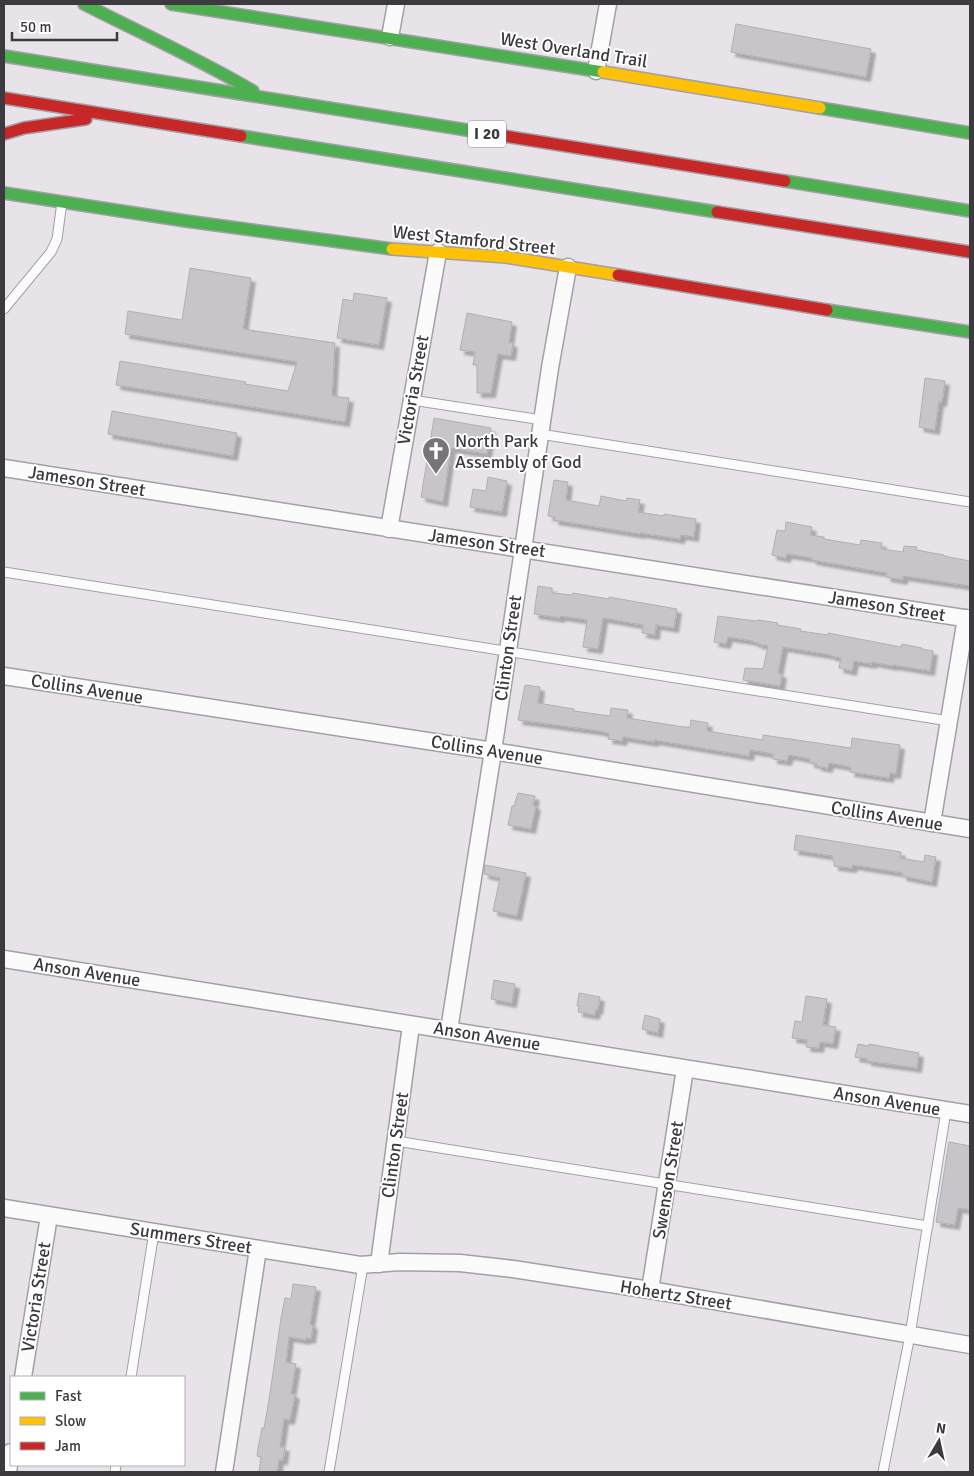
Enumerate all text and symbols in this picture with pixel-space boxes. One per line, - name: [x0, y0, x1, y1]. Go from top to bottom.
- scale bar: [12, 10, 118, 42]
- text: 50 m: [20, 18, 51, 36]
- street label: West Overland Trail: [499, 28, 649, 72]
- road number: I 20: [468, 120, 506, 148]
- street label: West Stamford Street: [392, 221, 556, 259]
- street label: Victoria Street: [393, 333, 433, 447]
- place label: North Park Assembly of God: [455, 430, 582, 473]
- church icon: North Park Assembly of God: [421, 436, 451, 475]
- street label: Jameson Street: [27, 461, 147, 501]
- street label: Jameson Street: [427, 524, 547, 562]
- street label: Jameson Street: [827, 586, 947, 626]
- street label: Clinton Street: [490, 594, 526, 702]
- street label: Collins Avenue: [29, 669, 145, 709]
- street label: Collins Avenue: [429, 730, 545, 770]
- street label: Collins Avenue: [829, 796, 945, 836]
- street label: Anson Avenue: [32, 953, 142, 991]
- street label: Anson Avenue: [432, 1017, 542, 1055]
- street label: Anson Avenue: [832, 1082, 942, 1120]
- street label: Clinton Street: [377, 1091, 413, 1199]
- street label: Swenson Street: [648, 1119, 688, 1241]
- street label: Summers Street: [129, 1218, 253, 1258]
- street label: Victoria Street: [16, 1240, 56, 1354]
- street label: Hohertz Street: [619, 1275, 733, 1315]
- legend: [10, 1376, 185, 1466]
- text: Fast: [55, 1387, 82, 1405]
- text: Slow: [55, 1412, 86, 1430]
- north arrow: [914, 1416, 964, 1466]
- text: N: [935, 1419, 947, 1438]
- text: Jam: [55, 1437, 81, 1455]

